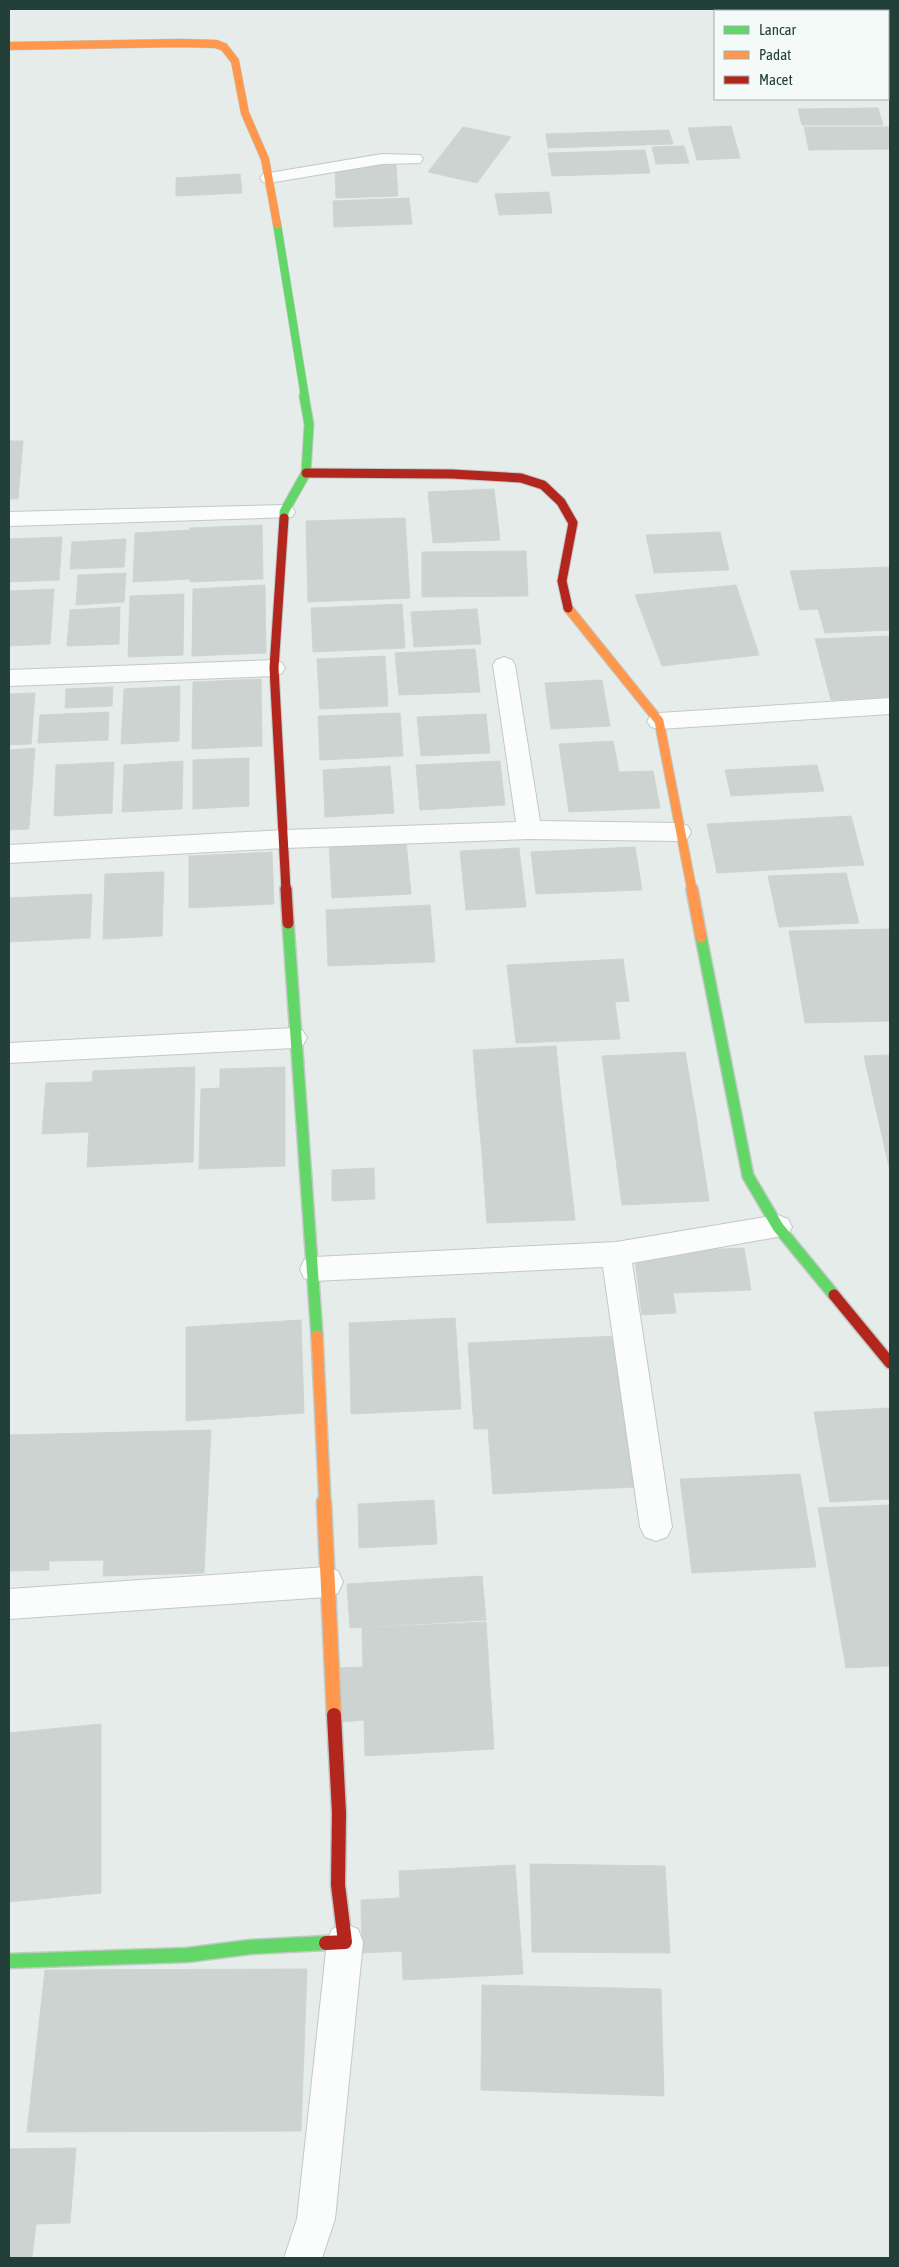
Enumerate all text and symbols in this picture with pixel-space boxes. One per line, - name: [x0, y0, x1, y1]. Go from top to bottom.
- legend: [714, 10, 889, 100]
- text: Lancar: [759, 21, 797, 38]
- text: Padat: [759, 46, 791, 63]
- text: Macet: [759, 71, 793, 88]

